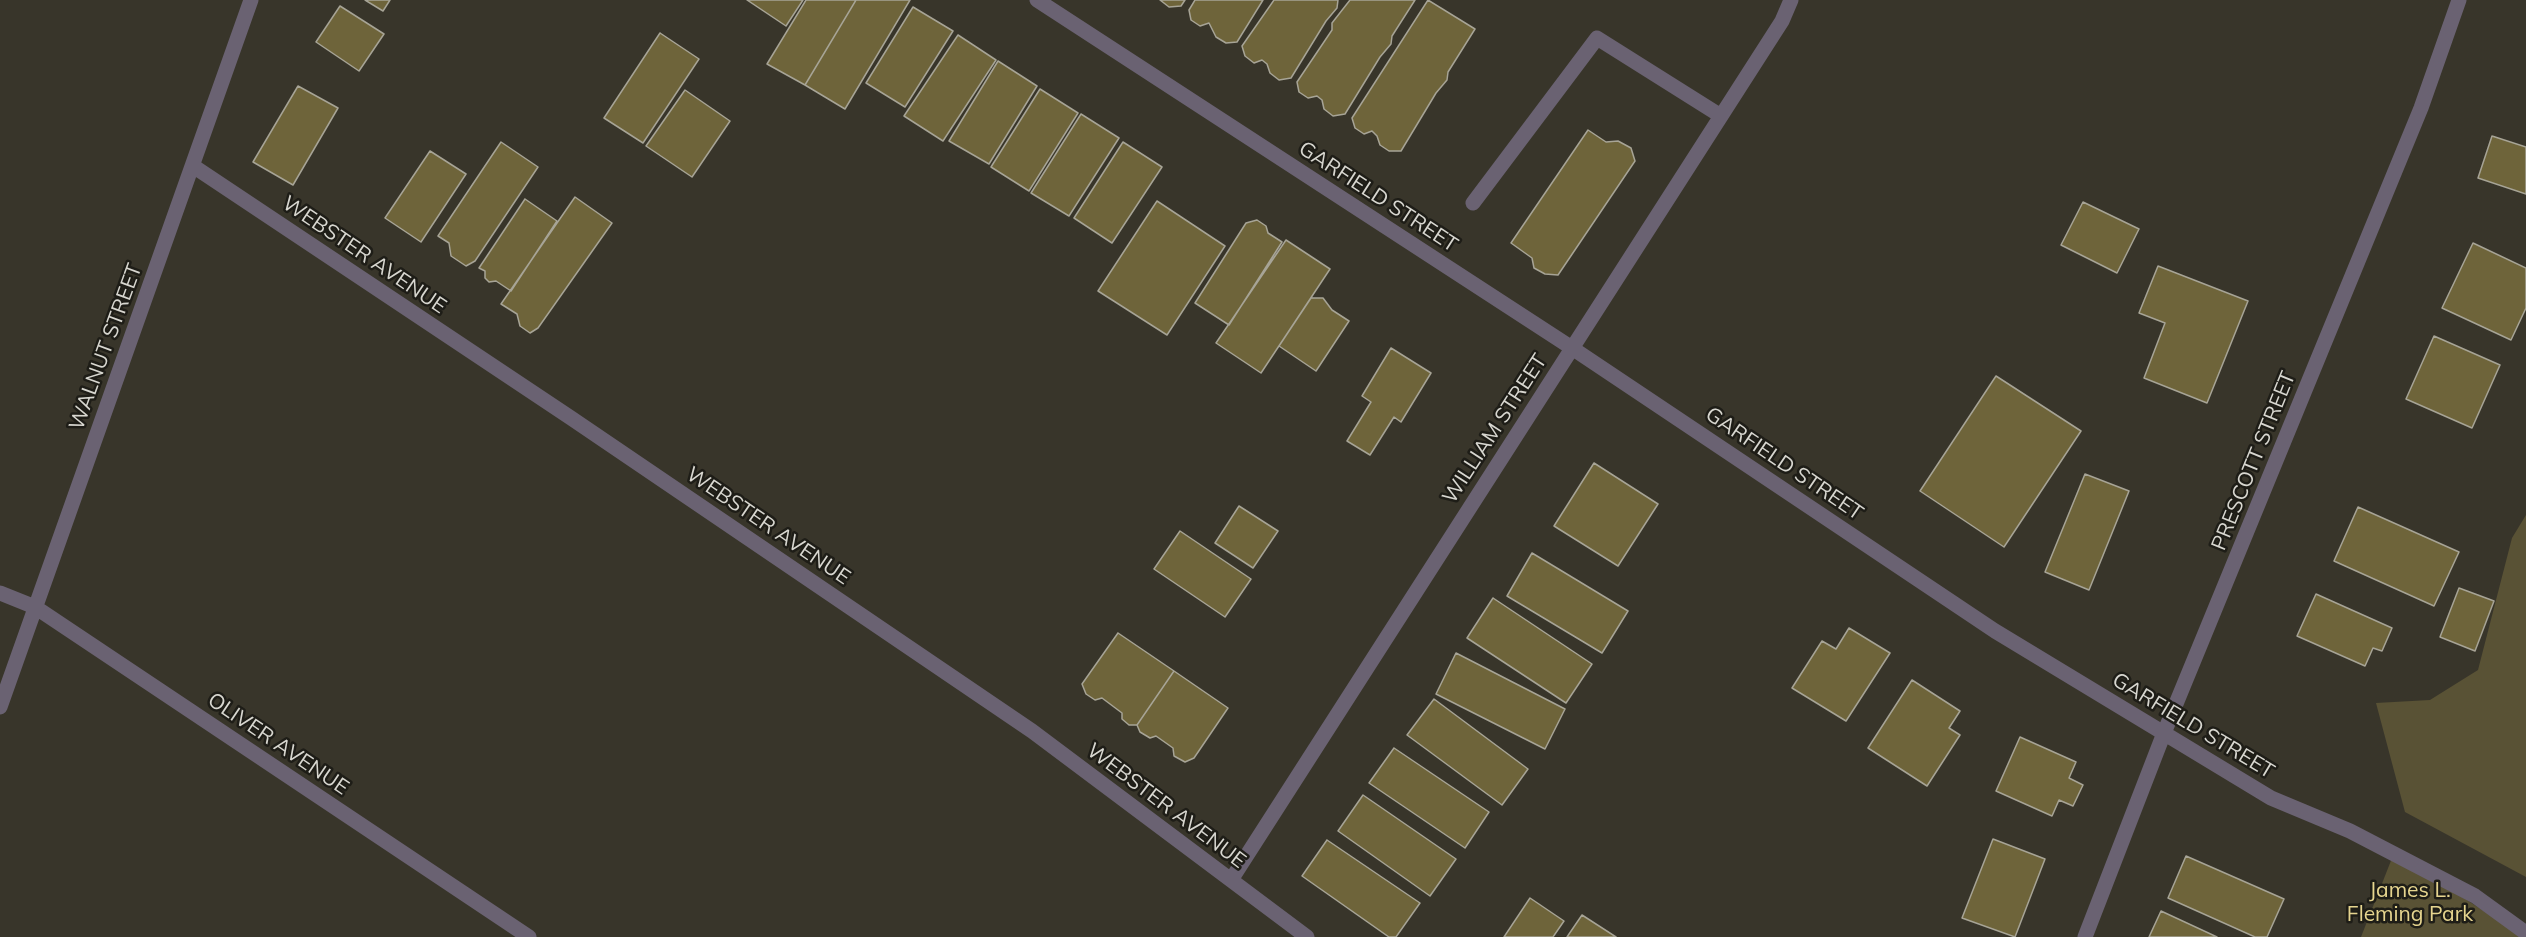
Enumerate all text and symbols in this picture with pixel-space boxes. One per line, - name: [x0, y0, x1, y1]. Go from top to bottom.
- street label: GARFIELD STREET: [1294, 136, 1462, 258]
- street label: WEBSTER AVENUE: [277, 191, 451, 319]
- street label: WALNUT STREET: [64, 260, 148, 434]
- street label: WILLIAM STREET: [1437, 350, 1553, 508]
- street label: PRESCOTT STREET: [2207, 368, 2301, 554]
- street label: GARFIELD STREET: [1700, 402, 1868, 526]
- street label: WEBSTER AVENUE: [681, 462, 855, 590]
- street label: GARFIELD STREET: [2107, 668, 2279, 784]
- street label: OLIVER AVENUE: [203, 687, 353, 801]
- street label: WEBSTER AVENUE: [1082, 738, 1250, 874]
- park label: James L. Fleming Park: [2347, 878, 2473, 928]

